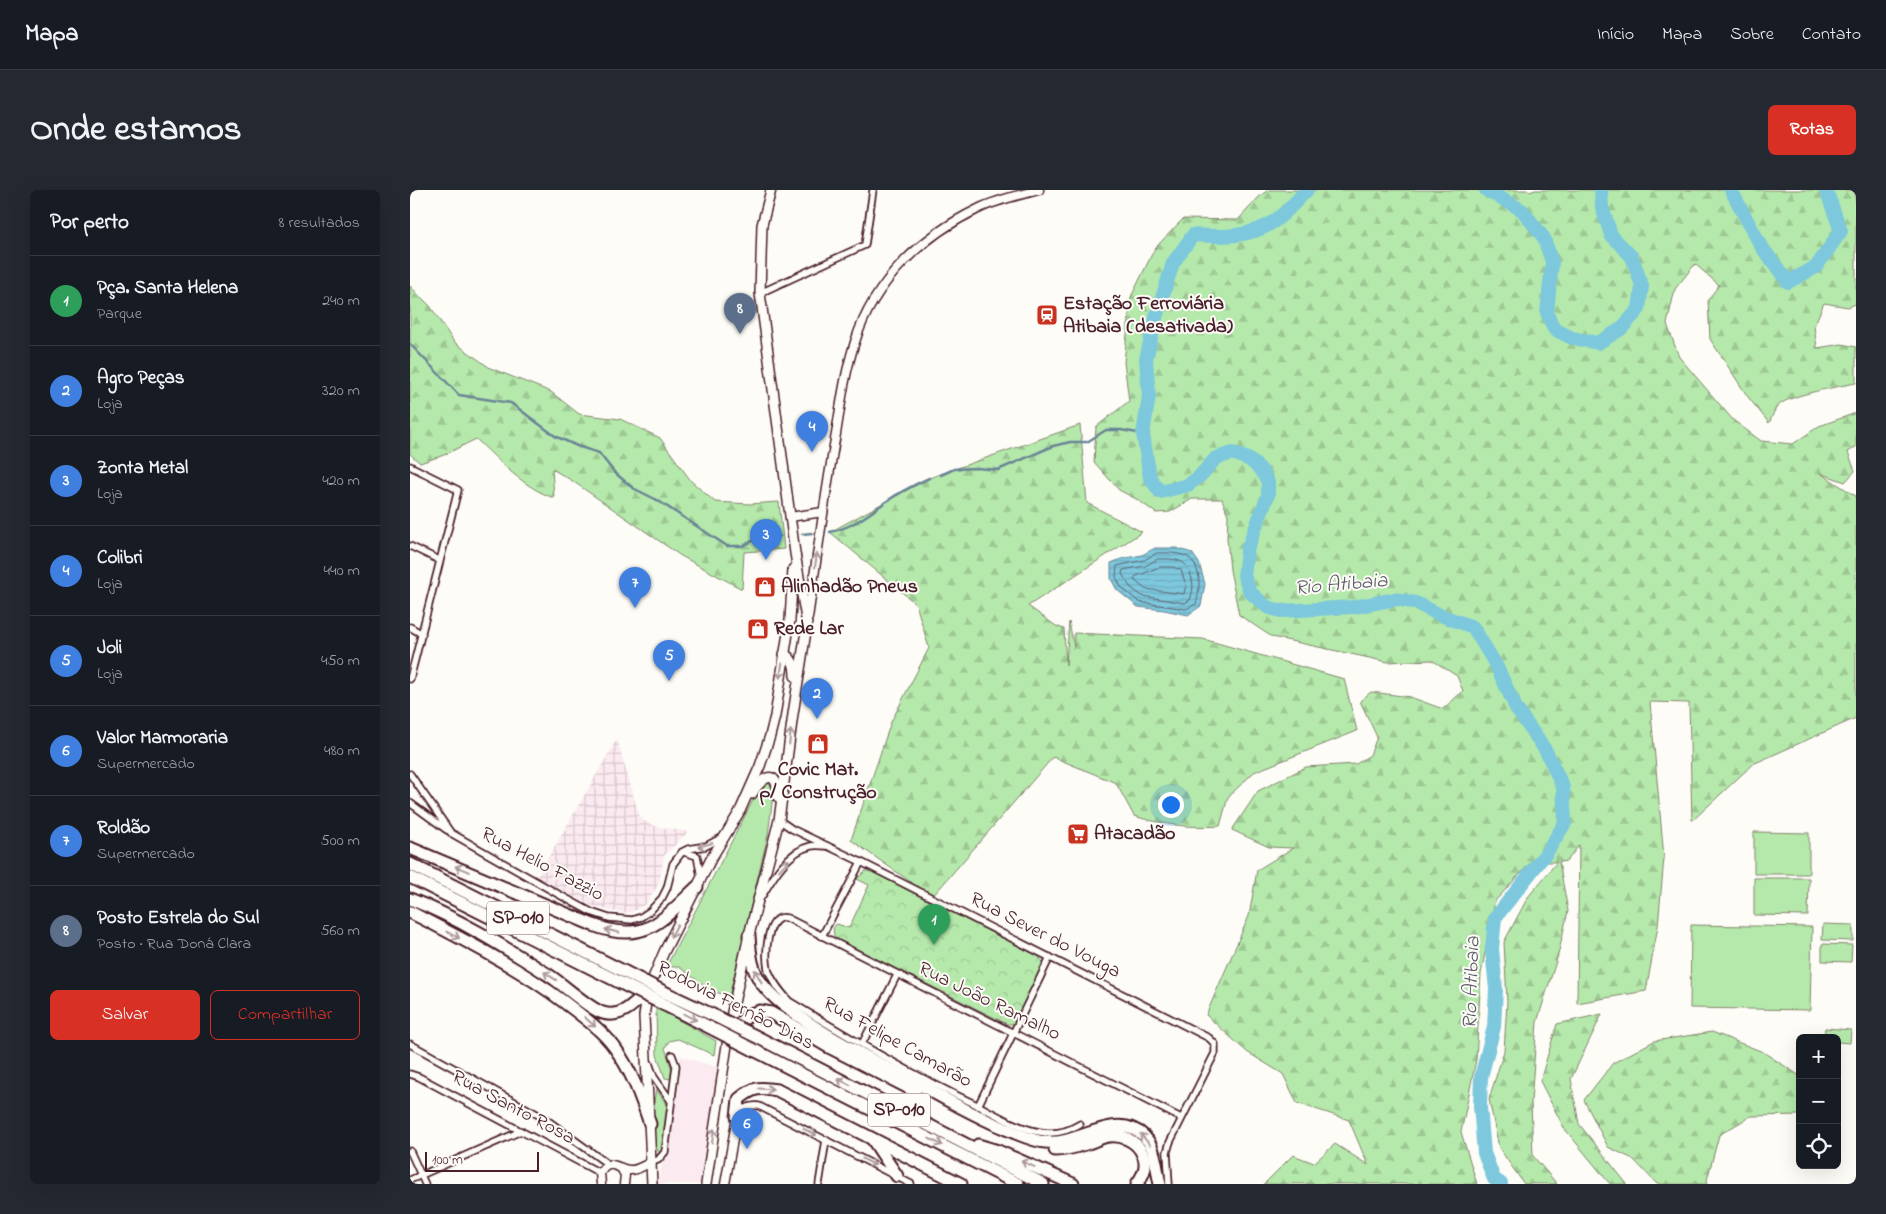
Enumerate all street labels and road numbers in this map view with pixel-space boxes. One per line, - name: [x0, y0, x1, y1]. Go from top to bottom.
- street label: Rua Helio Fazzio: [475, 820, 609, 910]
- street label: Rua Sever do Vouga: [964, 885, 1126, 988]
- road number: SP-010: [487, 901, 549, 934]
- street label: Rodovia Fernão Dias: [651, 954, 819, 1058]
- street label: Rua João Ramalho: [913, 955, 1065, 1049]
- street label: Rua Felipe Camarão: [817, 990, 977, 1096]
- street label: Rua Santo Rosa: [446, 1063, 580, 1153]
- road number: SP-010: [868, 1094, 930, 1126]

